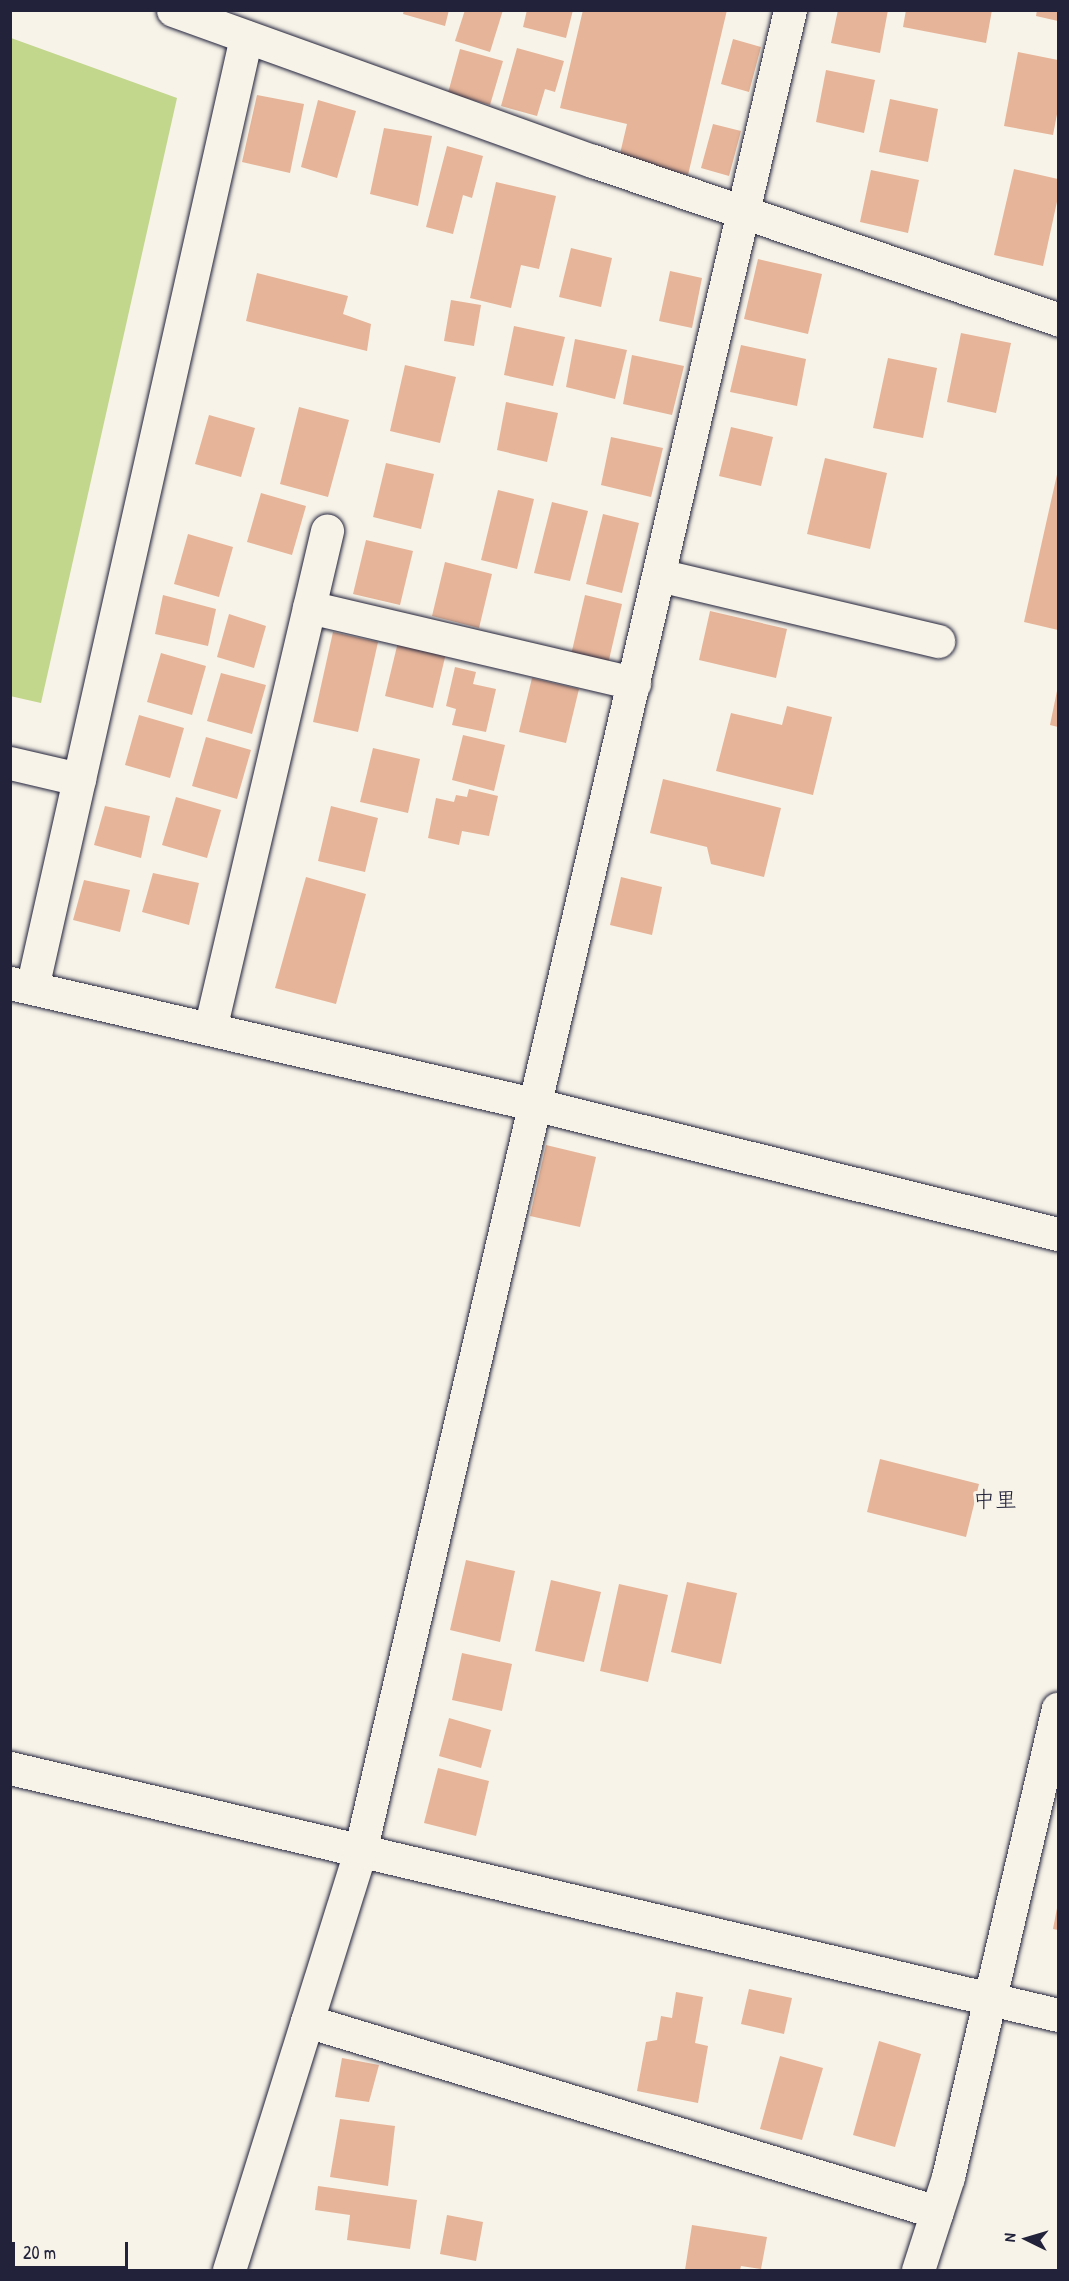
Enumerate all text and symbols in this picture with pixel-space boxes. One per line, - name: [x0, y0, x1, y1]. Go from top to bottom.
- district label: 中里: [973, 1487, 1017, 1513]
- north arrow: [997, 2209, 1057, 2269]
- scale bar: [15, 2230, 130, 2268]
- text: N: [998, 2232, 1020, 2243]
- text: 20 m: [23, 2240, 56, 2265]

